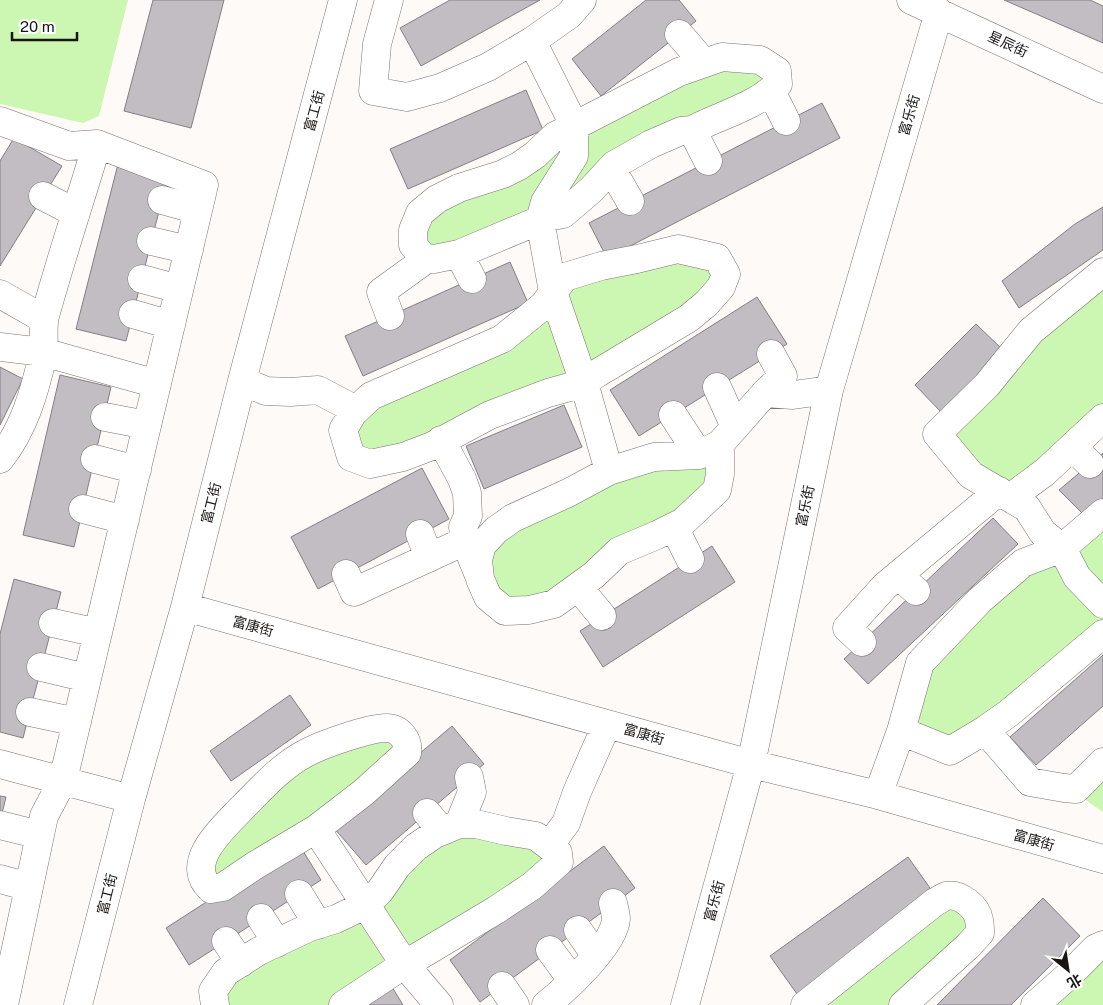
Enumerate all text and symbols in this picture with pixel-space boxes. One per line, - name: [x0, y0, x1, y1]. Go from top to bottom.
- scale bar: [12, 10, 78, 42]
- text: 20 m: [20, 18, 55, 35]
- street label: 星辰街: [986, 28, 1030, 60]
- street label: 富工街: [301, 89, 327, 133]
- street label: 富乐街: [896, 93, 922, 137]
- street label: 富工街: [198, 481, 224, 525]
- street label: 富乐街: [793, 484, 817, 528]
- street label: 富康街: [231, 613, 275, 639]
- street label: 富康街: [622, 721, 666, 747]
- street label: 富康街: [1012, 827, 1056, 853]
- street label: 富工街: [94, 872, 120, 916]
- street label: 富乐街: [701, 879, 727, 923]
- north arrow: [1043, 945, 1093, 995]
- text: 北: [1064, 971, 1085, 992]

